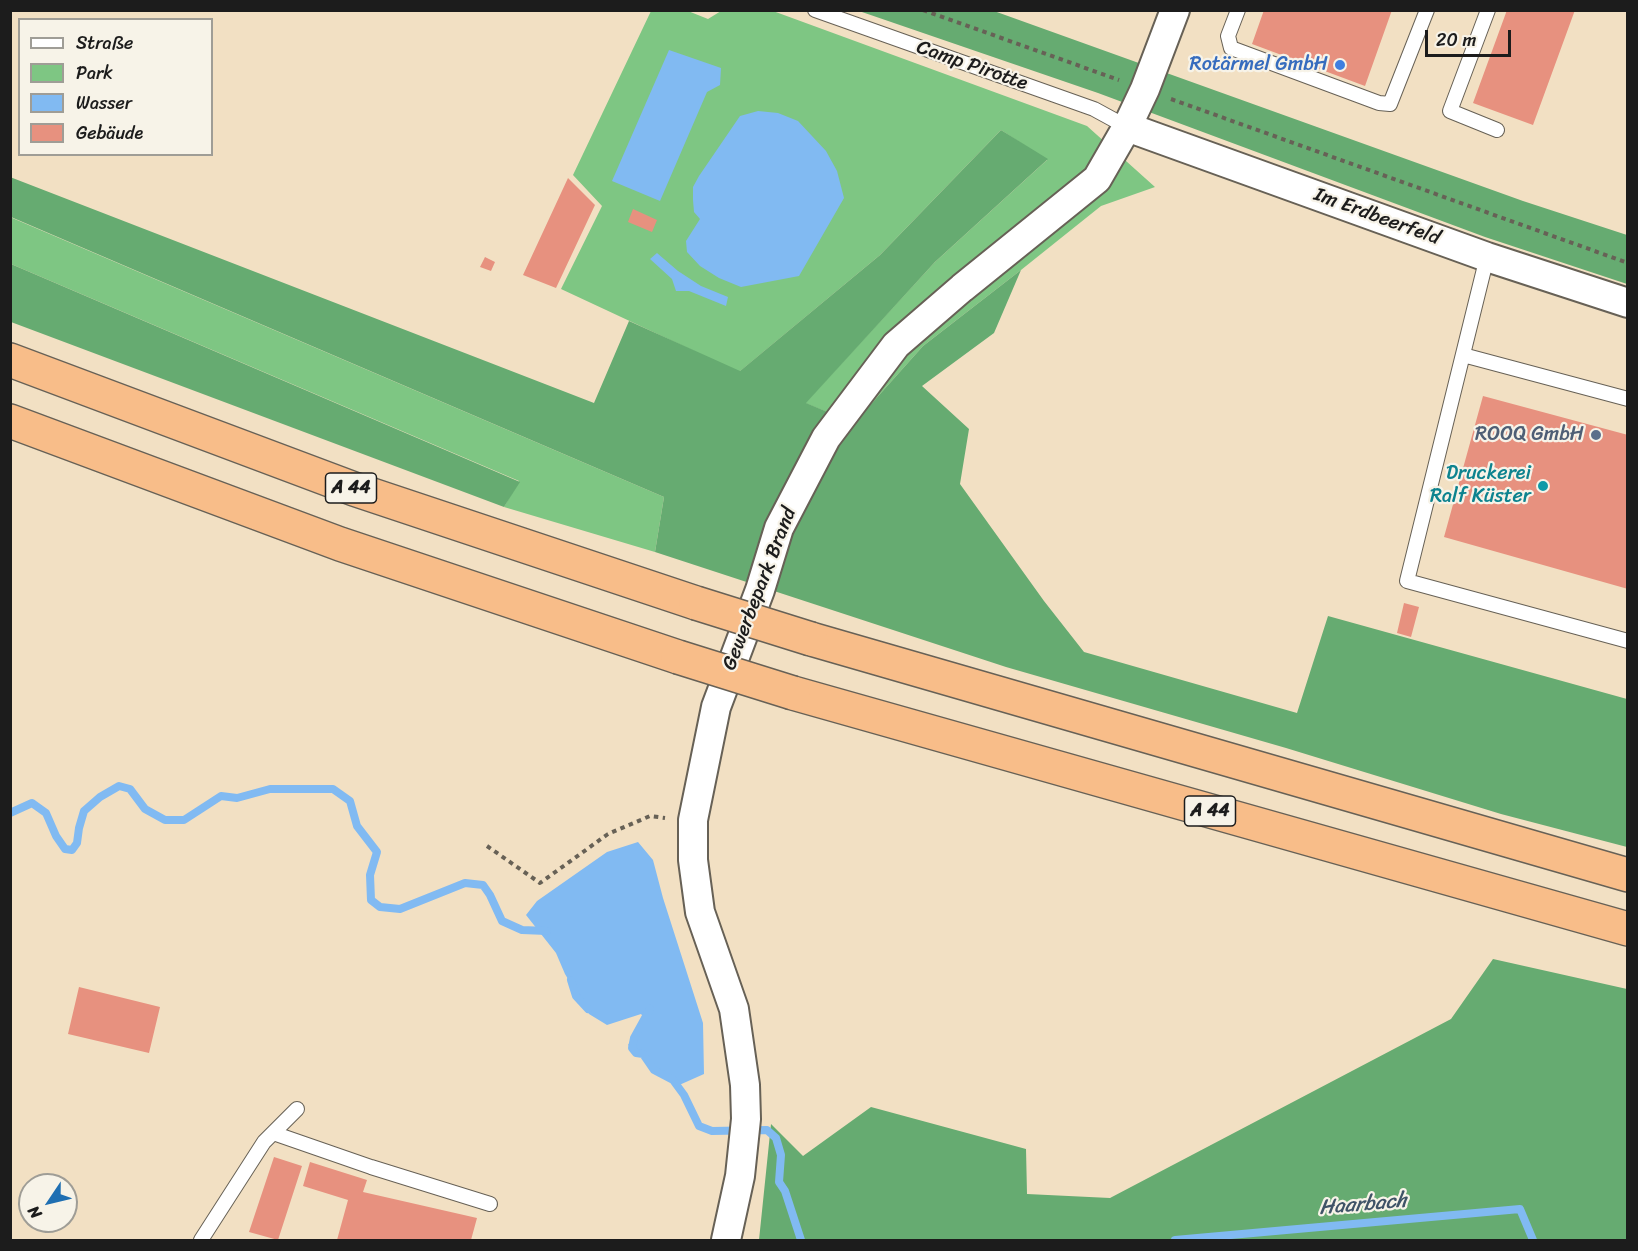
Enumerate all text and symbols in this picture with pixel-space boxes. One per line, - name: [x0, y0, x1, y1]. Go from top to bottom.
- legend: [18, 18, 213, 156]
- scale bar: [1428, 18, 1514, 56]
- text: 20 m: [1436, 24, 1476, 56]
- text: Straße: [76, 27, 133, 59]
- street label: Camp Pirotte: [913, 36, 1031, 96]
- place label: Rotärmel GmbH: [1190, 53, 1328, 77]
- text: Park: [76, 57, 113, 89]
- marker: Rotärmel GmbH: [1333, 58, 1347, 72]
- text: Wasser: [76, 87, 132, 119]
- text: Gebäude: [76, 117, 143, 149]
- street label: Im Erdbeerfeld: [1311, 183, 1443, 251]
- place label: ROOQ GmbH: [1475, 423, 1584, 447]
- marker: ROOQ GmbH: [1589, 428, 1603, 442]
- place label: Druckerei Ralf Küster: [1430, 462, 1531, 509]
- road number: A 44: [326, 473, 376, 503]
- marker: Druckerei Ralf Küster: [1536, 479, 1550, 493]
- street label: Gewerbepark Brand: [718, 504, 802, 674]
- road number: A 44: [1184, 796, 1236, 826]
- north arrow: [18, 1173, 78, 1233]
- water label: Haarbach: [1318, 1189, 1408, 1221]
- text: N: [19, 1200, 50, 1225]

